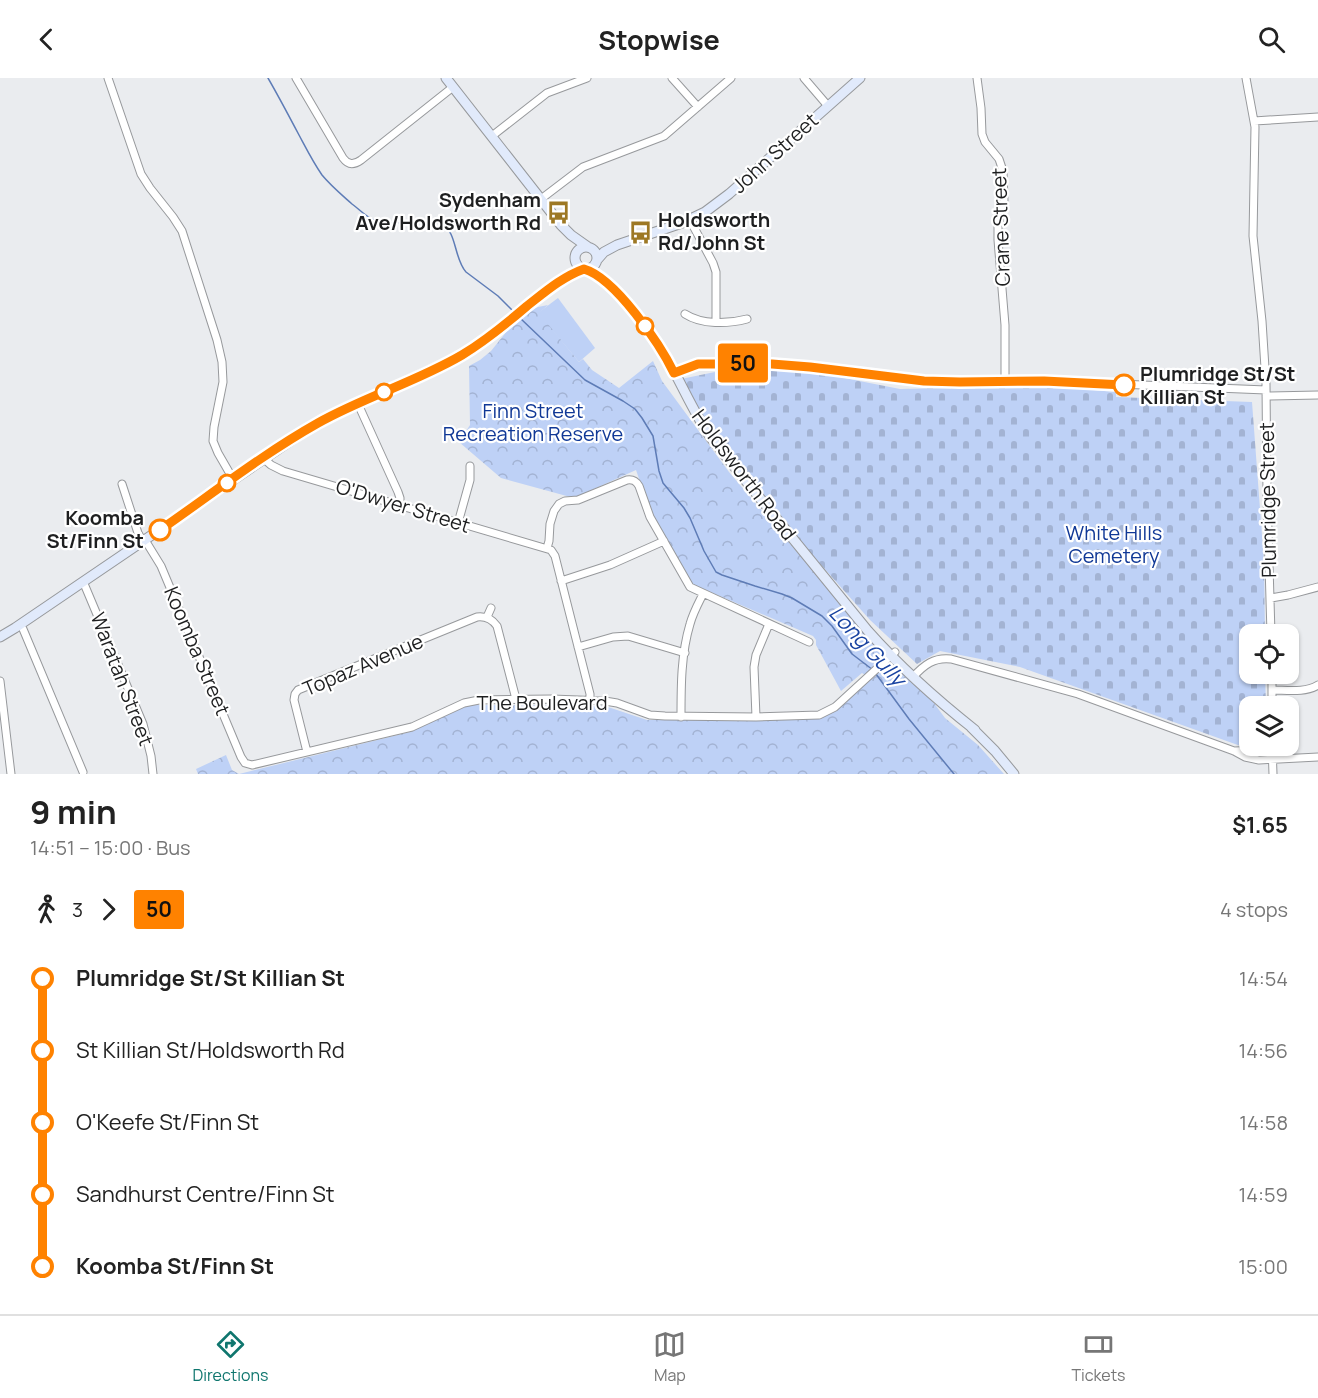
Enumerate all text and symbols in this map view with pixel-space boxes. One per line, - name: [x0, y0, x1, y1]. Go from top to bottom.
- text: Stopwise: [598, 21, 720, 58]
- icon: back: [30, 23, 63, 56]
- icon: search: [1255, 23, 1288, 56]
- street label: John Street: [726, 107, 824, 199]
- street label: Crane Street: [985, 167, 1016, 287]
- place label: Sydenham Ave/Holdsworth Rd: [355, 186, 541, 236]
- bus stop icon: Sydenham Ave/Holdsworth Rd: [546, 199, 572, 225]
- place label: Holdsworth Rd/John St: [658, 206, 770, 256]
- bus stop icon: Holdsworth Rd/John St: [627, 219, 653, 245]
- unlabelled marker: [636, 317, 654, 335]
- line badge: 50: [716, 344, 770, 382]
- text: 50: [730, 349, 756, 377]
- place label: Plumridge St/St Killian St: [1140, 360, 1295, 410]
- marker: Plumridge St/St Killian St: [1113, 374, 1135, 396]
- unlabelled marker: [375, 383, 393, 401]
- park label: Finn Street Recreation Reserve: [443, 397, 623, 447]
- street label: Holdsworth Road: [686, 404, 803, 546]
- street label: Plumridge Street: [1253, 422, 1282, 578]
- street label: O'Dwyer Street: [333, 472, 474, 539]
- unlabelled marker: [218, 474, 236, 492]
- place label: Koomba St/Finn St: [47, 504, 144, 554]
- marker: Koomba St/Finn St: [149, 519, 171, 541]
- park label: White Hills Cemetery: [1066, 519, 1162, 569]
- street label: Koomba Street: [158, 582, 237, 719]
- water label: Long Gully: [823, 599, 914, 694]
- street label: Waratah Street: [85, 608, 160, 749]
- map controls: [1239, 624, 1299, 756]
- button: locate: [1239, 624, 1299, 684]
- street label: Topaz Avenue: [299, 627, 427, 702]
- street label: The Boulevard: [477, 689, 607, 716]
- button: layers: [1239, 696, 1299, 756]
- text: 9 min: [30, 789, 117, 834]
- text: $1.65: [1232, 810, 1288, 840]
- text: 14:51 – 15:00 · Bus: [30, 834, 191, 861]
- icon: walk: [30, 893, 63, 926]
- icon: forward: [92, 893, 125, 926]
- text: 50: [146, 895, 172, 923]
- text: 3: [72, 896, 83, 923]
- text: 4 stops: [1220, 896, 1288, 923]
- text: Plumridge St/St Killian St: [76, 963, 345, 993]
- text: 14:54: [1239, 965, 1288, 992]
- text: St Killian St/Holdsworth Rd: [76, 1035, 345, 1065]
- text: 14:56: [1238, 1037, 1288, 1064]
- text: O'Keefe St/Finn St: [76, 1107, 259, 1137]
- text: 14:58: [1239, 1109, 1288, 1136]
- text: Sandhurst Centre/Finn St: [76, 1179, 335, 1209]
- text: 14:59: [1238, 1181, 1288, 1208]
- text: Koomba St/Finn St: [76, 1251, 274, 1281]
- text: 15:00: [1238, 1253, 1288, 1280]
- tab: Directions: [193, 1328, 268, 1386]
- tab: Map: [653, 1328, 686, 1386]
- tab: Tickets: [1071, 1328, 1125, 1386]

